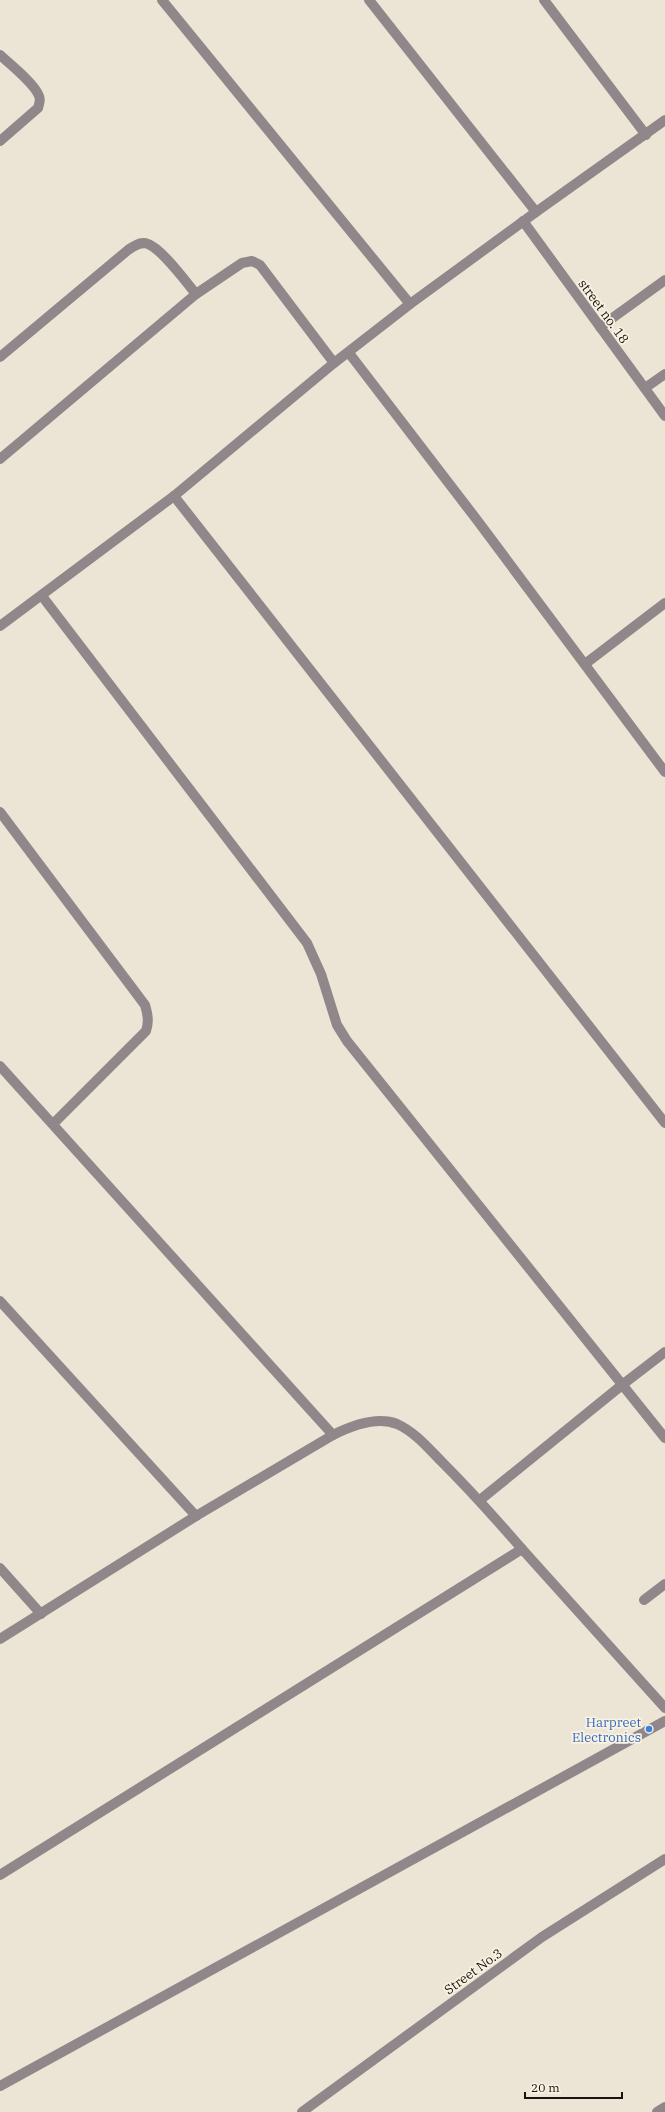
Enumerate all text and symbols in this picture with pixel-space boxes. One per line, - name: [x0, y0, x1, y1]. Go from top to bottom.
- street label: street no. 18: [575, 276, 633, 347]
- place label: Harpreet Electronics: [572, 1714, 641, 1746]
- marker: Harpreet Electronics: [644, 1724, 654, 1734]
- street label: Street No.3: [441, 1945, 506, 1998]
- scale bar: [525, 2074, 622, 2100]
- text: 20 m: [531, 2080, 560, 2095]

